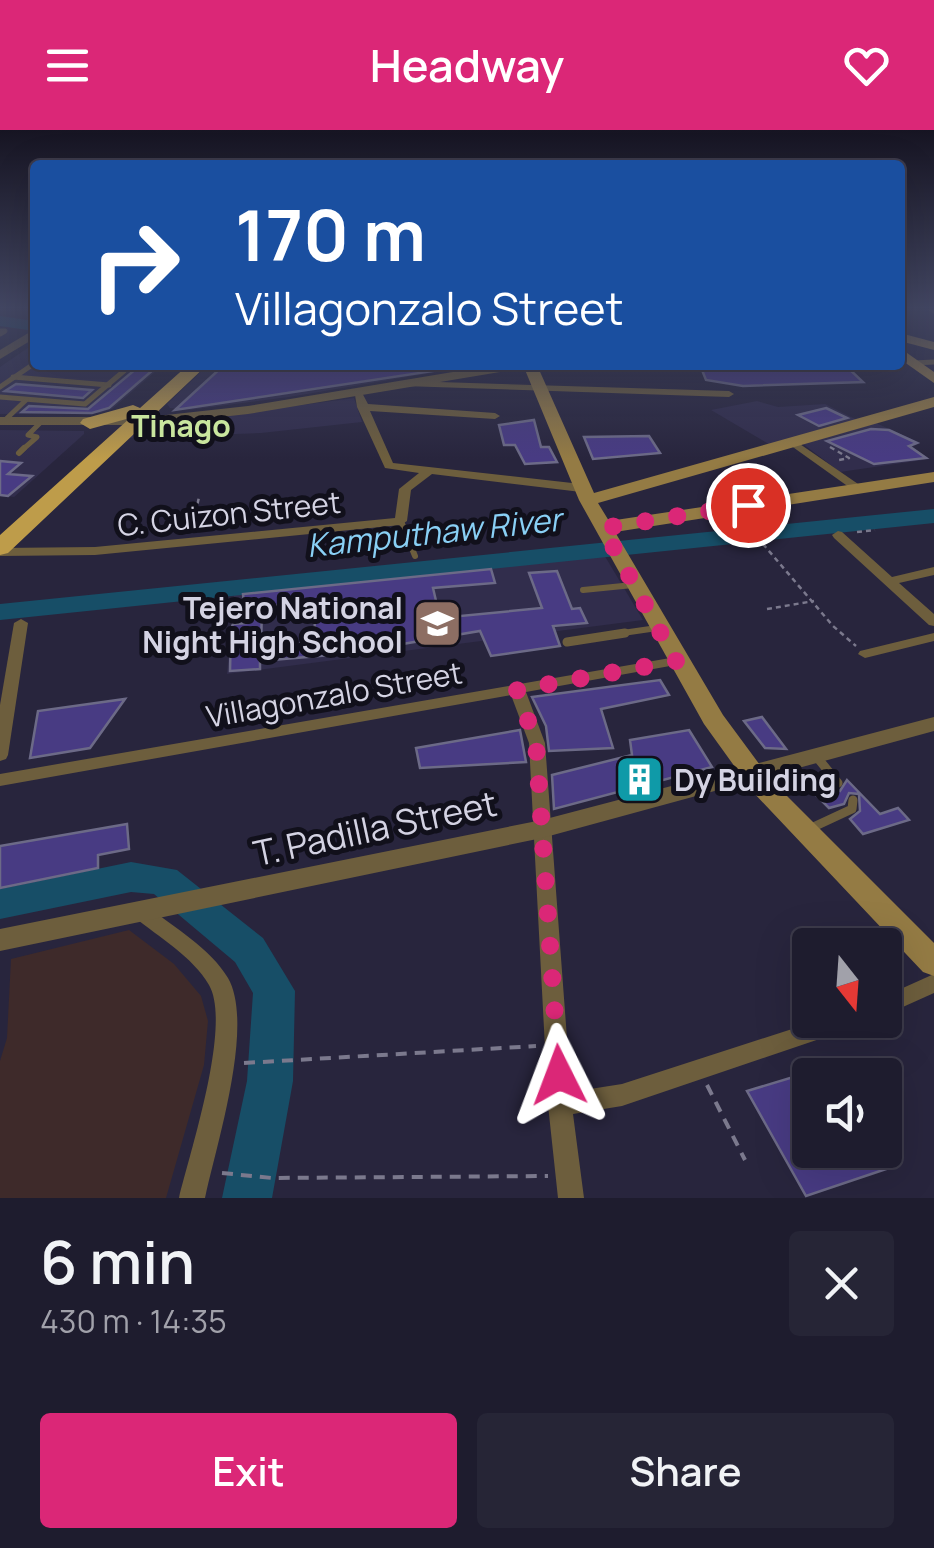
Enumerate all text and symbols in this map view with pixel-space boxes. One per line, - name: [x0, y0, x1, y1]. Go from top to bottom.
- text: Headway: [370, 34, 564, 96]
- icon: menu: [40, 38, 95, 93]
- icon: heart: [839, 38, 894, 93]
- text: 170 m: [235, 186, 426, 282]
- icon: right: [70, 200, 200, 330]
- text: Villagonzalo Street: [235, 277, 624, 339]
- district label: Tinago: [131, 405, 231, 446]
- pin: [706, 463, 791, 548]
- icon: arrive: [721, 478, 776, 533]
- street label: C. Cuizon Street: [115, 481, 343, 545]
- water label: Kamputhaw River: [305, 496, 568, 567]
- place label: Tejero National Night High School: [142, 587, 403, 662]
- school or university icon: Tejero National Night High School: [412, 598, 464, 650]
- street label: Villagonzalo Street: [203, 651, 465, 737]
- building icon: Dy Building: [613, 753, 665, 805]
- place label: Dy Building: [674, 759, 837, 800]
- street label: T. Padilla Street: [249, 779, 501, 877]
- north arrow: [792, 928, 902, 1038]
- map controls: [792, 928, 902, 1168]
- position arrow: [507, 1023, 611, 1127]
- button: sound: [792, 1058, 902, 1168]
- text: 6 min: [40, 1220, 195, 1302]
- button: close: [789, 1231, 894, 1336]
- text: 430 m · 14:35: [40, 1299, 227, 1343]
- button: Exit: [40, 1413, 457, 1528]
- button: Share: [477, 1413, 894, 1528]

